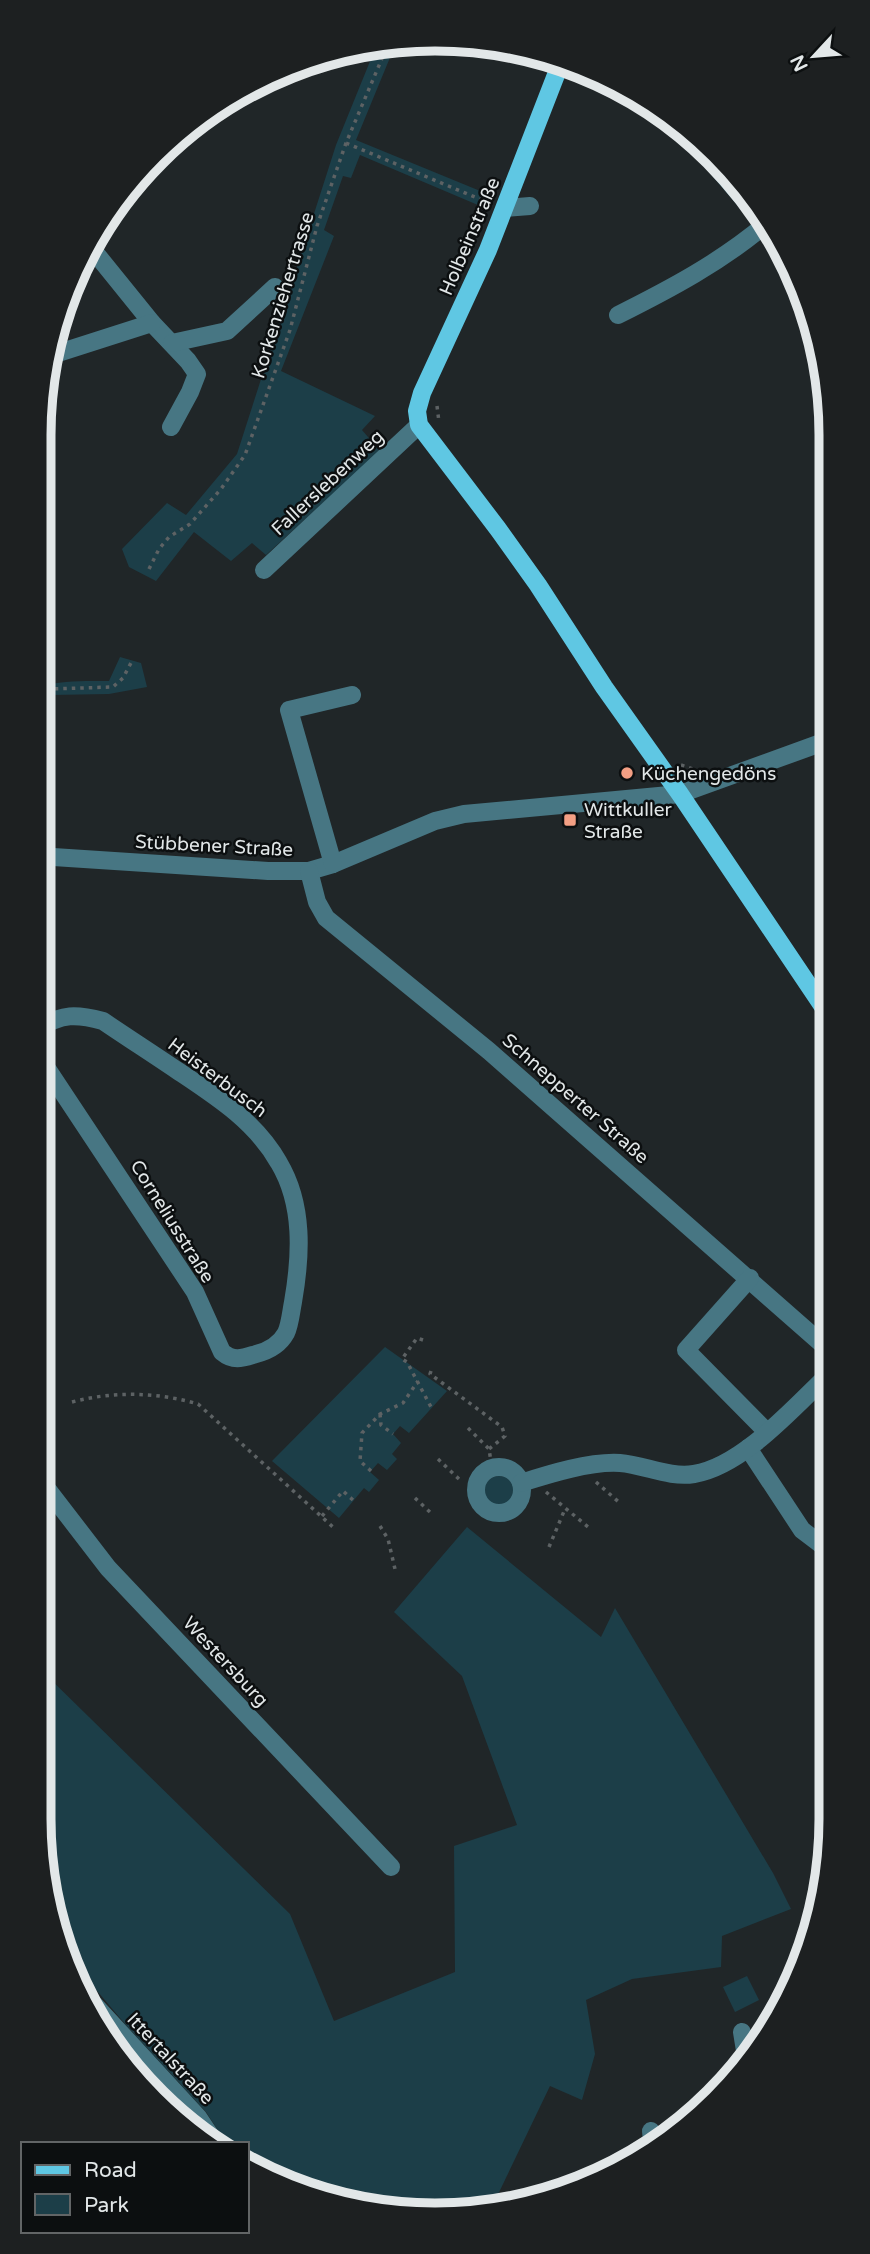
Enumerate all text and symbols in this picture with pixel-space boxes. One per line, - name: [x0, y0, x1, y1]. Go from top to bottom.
- north arrow: [779, 21, 849, 91]
- text: N: [786, 51, 813, 75]
- street label: Holbeinstraße: [435, 174, 505, 299]
- street label: Korkenziehertrasse: [247, 209, 319, 381]
- street label: Fallerslebenweg: [267, 425, 388, 540]
- place label: Küchengedöns: [641, 763, 776, 785]
- marker: Küchengedöns: [619, 765, 635, 781]
- place label: Wittkuller Straße: [584, 799, 672, 843]
- marker: Wittkuller Straße: [562, 812, 578, 828]
- street label: Stübbener Straße: [134, 831, 294, 861]
- street label: Schnepperter Straße: [498, 1029, 653, 1168]
- street label: Heisterbusch: [164, 1033, 271, 1122]
- street label: Corneliusstraße: [126, 1156, 219, 1287]
- street label: Westersburg: [178, 1612, 273, 1711]
- street label: Ittertalstraße: [122, 2008, 218, 2109]
- legend: [21, 2142, 248, 2233]
- text: Road: [84, 2158, 137, 2183]
- text: Park: [84, 2193, 129, 2218]

